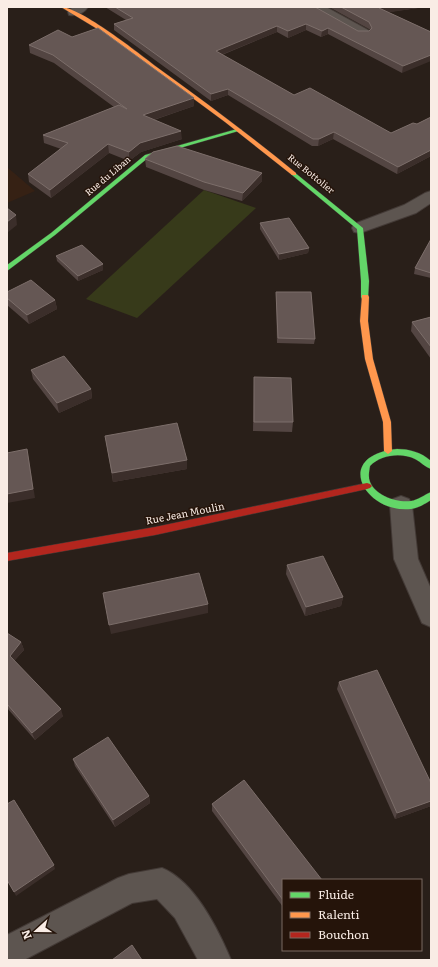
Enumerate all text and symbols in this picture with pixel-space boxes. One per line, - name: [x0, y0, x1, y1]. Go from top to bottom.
- street label: Rue Bottolier: [285, 150, 339, 197]
- street label: Rue du Liban: [81, 152, 133, 199]
- street label: Rue Jean Moulin: [144, 497, 226, 527]
- legend: [282, 879, 422, 951]
- text: Fluide: [318, 885, 354, 903]
- text: Ralenti: [318, 905, 359, 923]
- north arrow: [16, 911, 56, 951]
- text: Bouchon: [318, 925, 369, 943]
- text: N: [17, 928, 35, 942]

